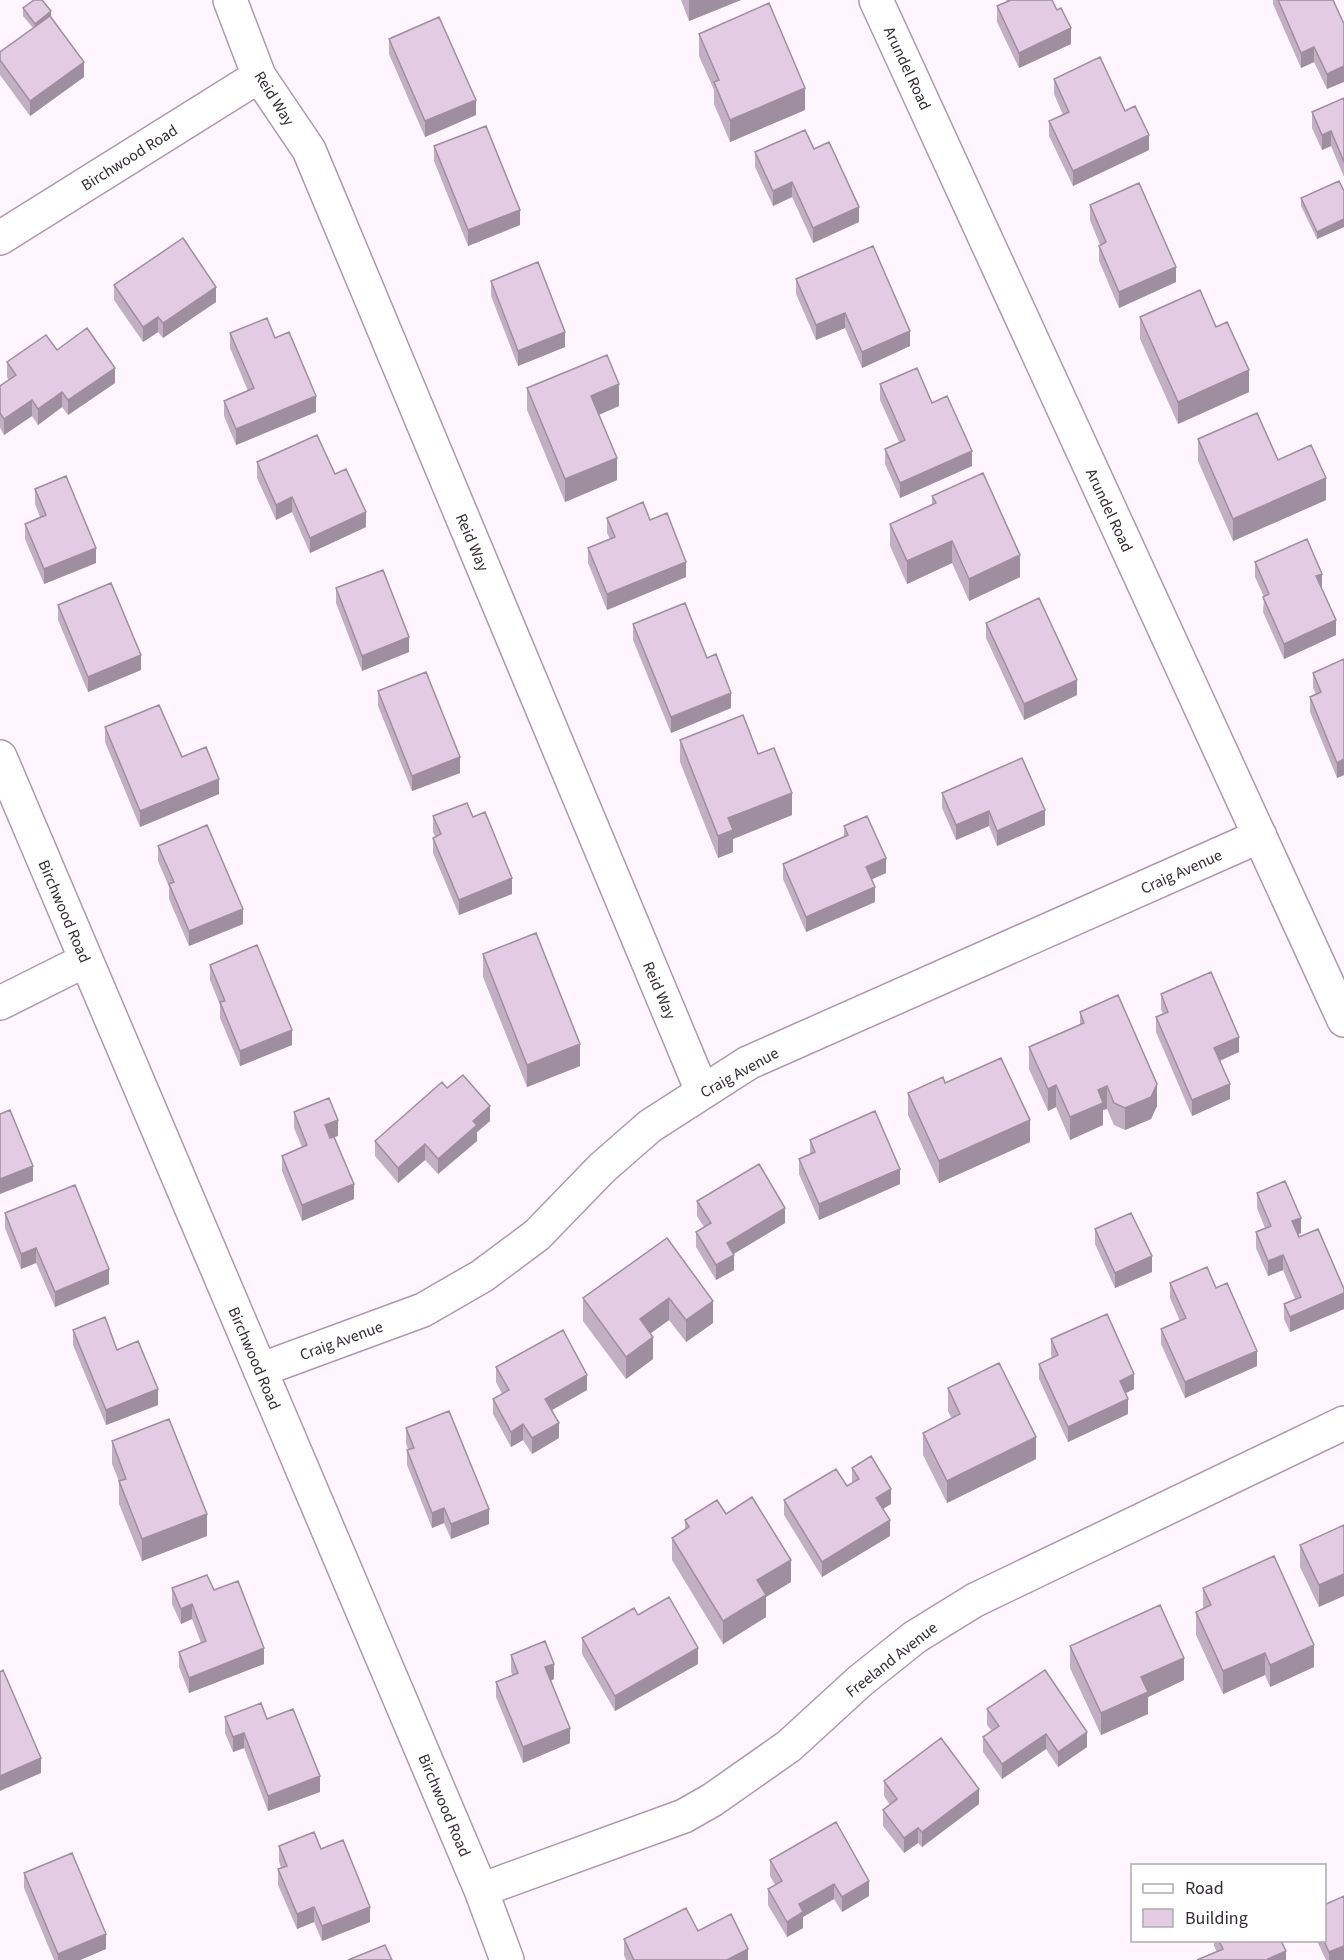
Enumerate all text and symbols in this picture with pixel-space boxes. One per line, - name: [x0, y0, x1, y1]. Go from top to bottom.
- street label: Arundel Road: [878, 23, 936, 114]
- street label: Reid Way: [249, 67, 300, 131]
- street label: Birchwood Road: [77, 119, 182, 196]
- street label: Arundel Road: [1080, 465, 1138, 556]
- street label: Reid Way: [450, 510, 494, 575]
- street label: Craig Avenue: [1137, 844, 1226, 900]
- street label: Birchwood Road: [32, 856, 96, 966]
- street label: Reid Way: [637, 958, 681, 1023]
- street label: Craig Avenue: [696, 1042, 783, 1104]
- street label: Birchwood Road: [222, 1303, 286, 1413]
- street label: Craig Avenue: [297, 1316, 386, 1366]
- street label: Freeland Avenue: [841, 1617, 942, 1703]
- street label: Birchwood Road: [412, 1750, 476, 1860]
- legend: [1131, 1864, 1326, 1942]
- text: Road: [1185, 1876, 1224, 1901]
- text: Building: [1185, 1906, 1248, 1931]

